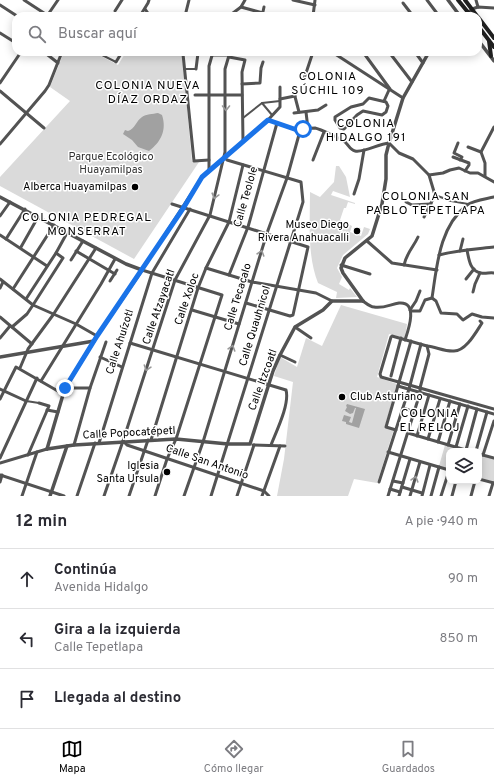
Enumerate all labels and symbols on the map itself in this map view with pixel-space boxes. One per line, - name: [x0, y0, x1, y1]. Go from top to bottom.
- district label: COLONIA SÚCHIL 109: [291, 69, 365, 99]
- district label: COLONIA NUEVA DÍAZ ORDAZ: [95, 78, 201, 108]
- one-way arrow: [222, 105, 230, 111]
- district label: COLONIA HIDALGO 191: [326, 116, 406, 146]
- route start: [294, 120, 312, 138]
- park label: Parque Ecológico Huayamilpas: [68, 150, 154, 177]
- street label: Calle Teolole: [231, 165, 261, 229]
- place label: Alberca Huayamilpas: [23, 180, 127, 194]
- marker: Alberca Huayamilpas: [130, 182, 140, 192]
- district label: COLONIA SAN PABLO TEPETLAPA: [366, 189, 486, 219]
- one-way arrow: [211, 193, 219, 199]
- district label: COLONIA PEDREGAL MONSERRAT: [22, 210, 152, 240]
- place label: Museo Diego Rivera Anahuacalli: [258, 218, 349, 245]
- marker: Museo Diego Rivera Anahuacalli: [352, 226, 362, 236]
- one-way arrow: [256, 249, 265, 256]
- street label: Calle Tecacalo: [221, 262, 255, 332]
- street label: Calle Atzayacatl: [140, 267, 178, 347]
- street label: Calle Xoloc: [172, 271, 202, 327]
- street label: Calle Quauhnicol: [236, 284, 274, 368]
- street label: Calle Ahuízotl: [103, 308, 137, 376]
- one-way arrow: [227, 344, 236, 351]
- street label: Calle Itzcoatl: [245, 347, 281, 413]
- one-way arrow: [143, 365, 152, 372]
- route end: [56, 379, 74, 397]
- place label: Club Asturiano: [350, 390, 423, 404]
- marker: Club Asturiano: [337, 392, 347, 402]
- district label: COLONIA EL RELOJ: [399, 406, 461, 436]
- street label: Calle Popocatépetl: [82, 424, 176, 442]
- street label: Calle San Antonio: [164, 441, 250, 483]
- place label: Iglesia Santa Ursula: [96, 459, 159, 486]
- marker: Iglesia Santa Ursula: [162, 467, 172, 477]
- one-way arrow: [411, 476, 419, 482]

